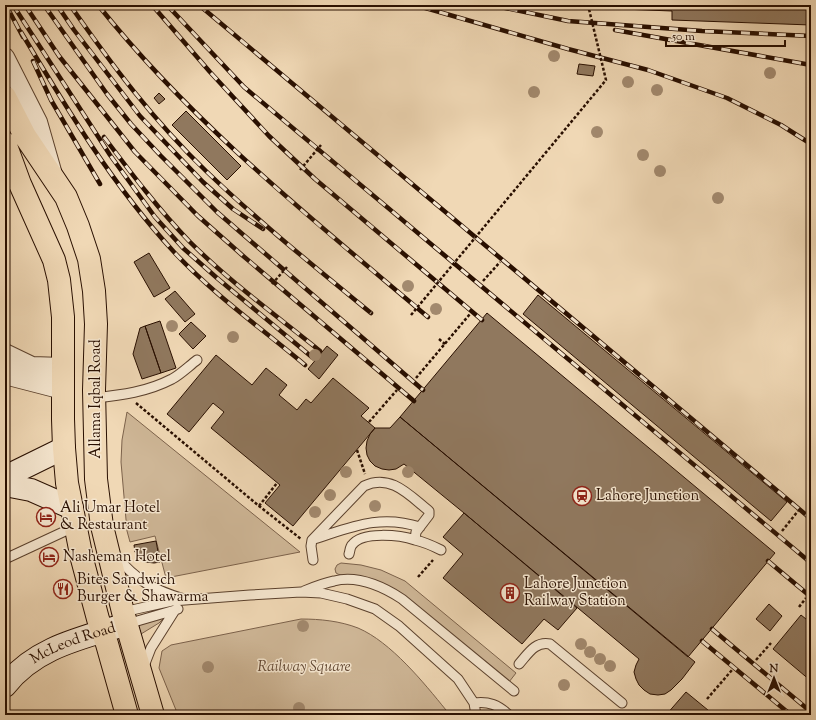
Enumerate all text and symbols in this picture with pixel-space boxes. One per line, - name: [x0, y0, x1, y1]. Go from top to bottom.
- scale bar: [666, 22, 785, 48]
- text: 50 m: [671, 28, 695, 46]
- street label: Allama Iqbal Road: [86, 339, 107, 459]
- station icon: Lahore Junction: [571, 485, 593, 507]
- place label: Lahore Junction: [596, 486, 700, 507]
- place label: Ali Umar Hotel & Restaurant: [60, 498, 160, 536]
- hotel icon: Ali Umar Hotel & Restaurant: [35, 506, 57, 528]
- hotel icon: Nasheman Hotel: [38, 546, 60, 568]
- place label: Nasheman Hotel: [63, 547, 171, 568]
- place label: Bites Sandwich Burger & Shawarma: [77, 570, 209, 608]
- place label: Lahore Junction Railway Station: [524, 574, 628, 612]
- restaurant icon: Bites Sandwich Burger & Shawarma: [52, 578, 74, 600]
- building icon: Lahore Junction Railway Station: [499, 582, 521, 604]
- street label: McLeod Road: [26, 617, 119, 670]
- park label: Railway Square: [258, 657, 350, 678]
- north arrow: [754, 658, 794, 698]
- text: N: [769, 661, 779, 677]

